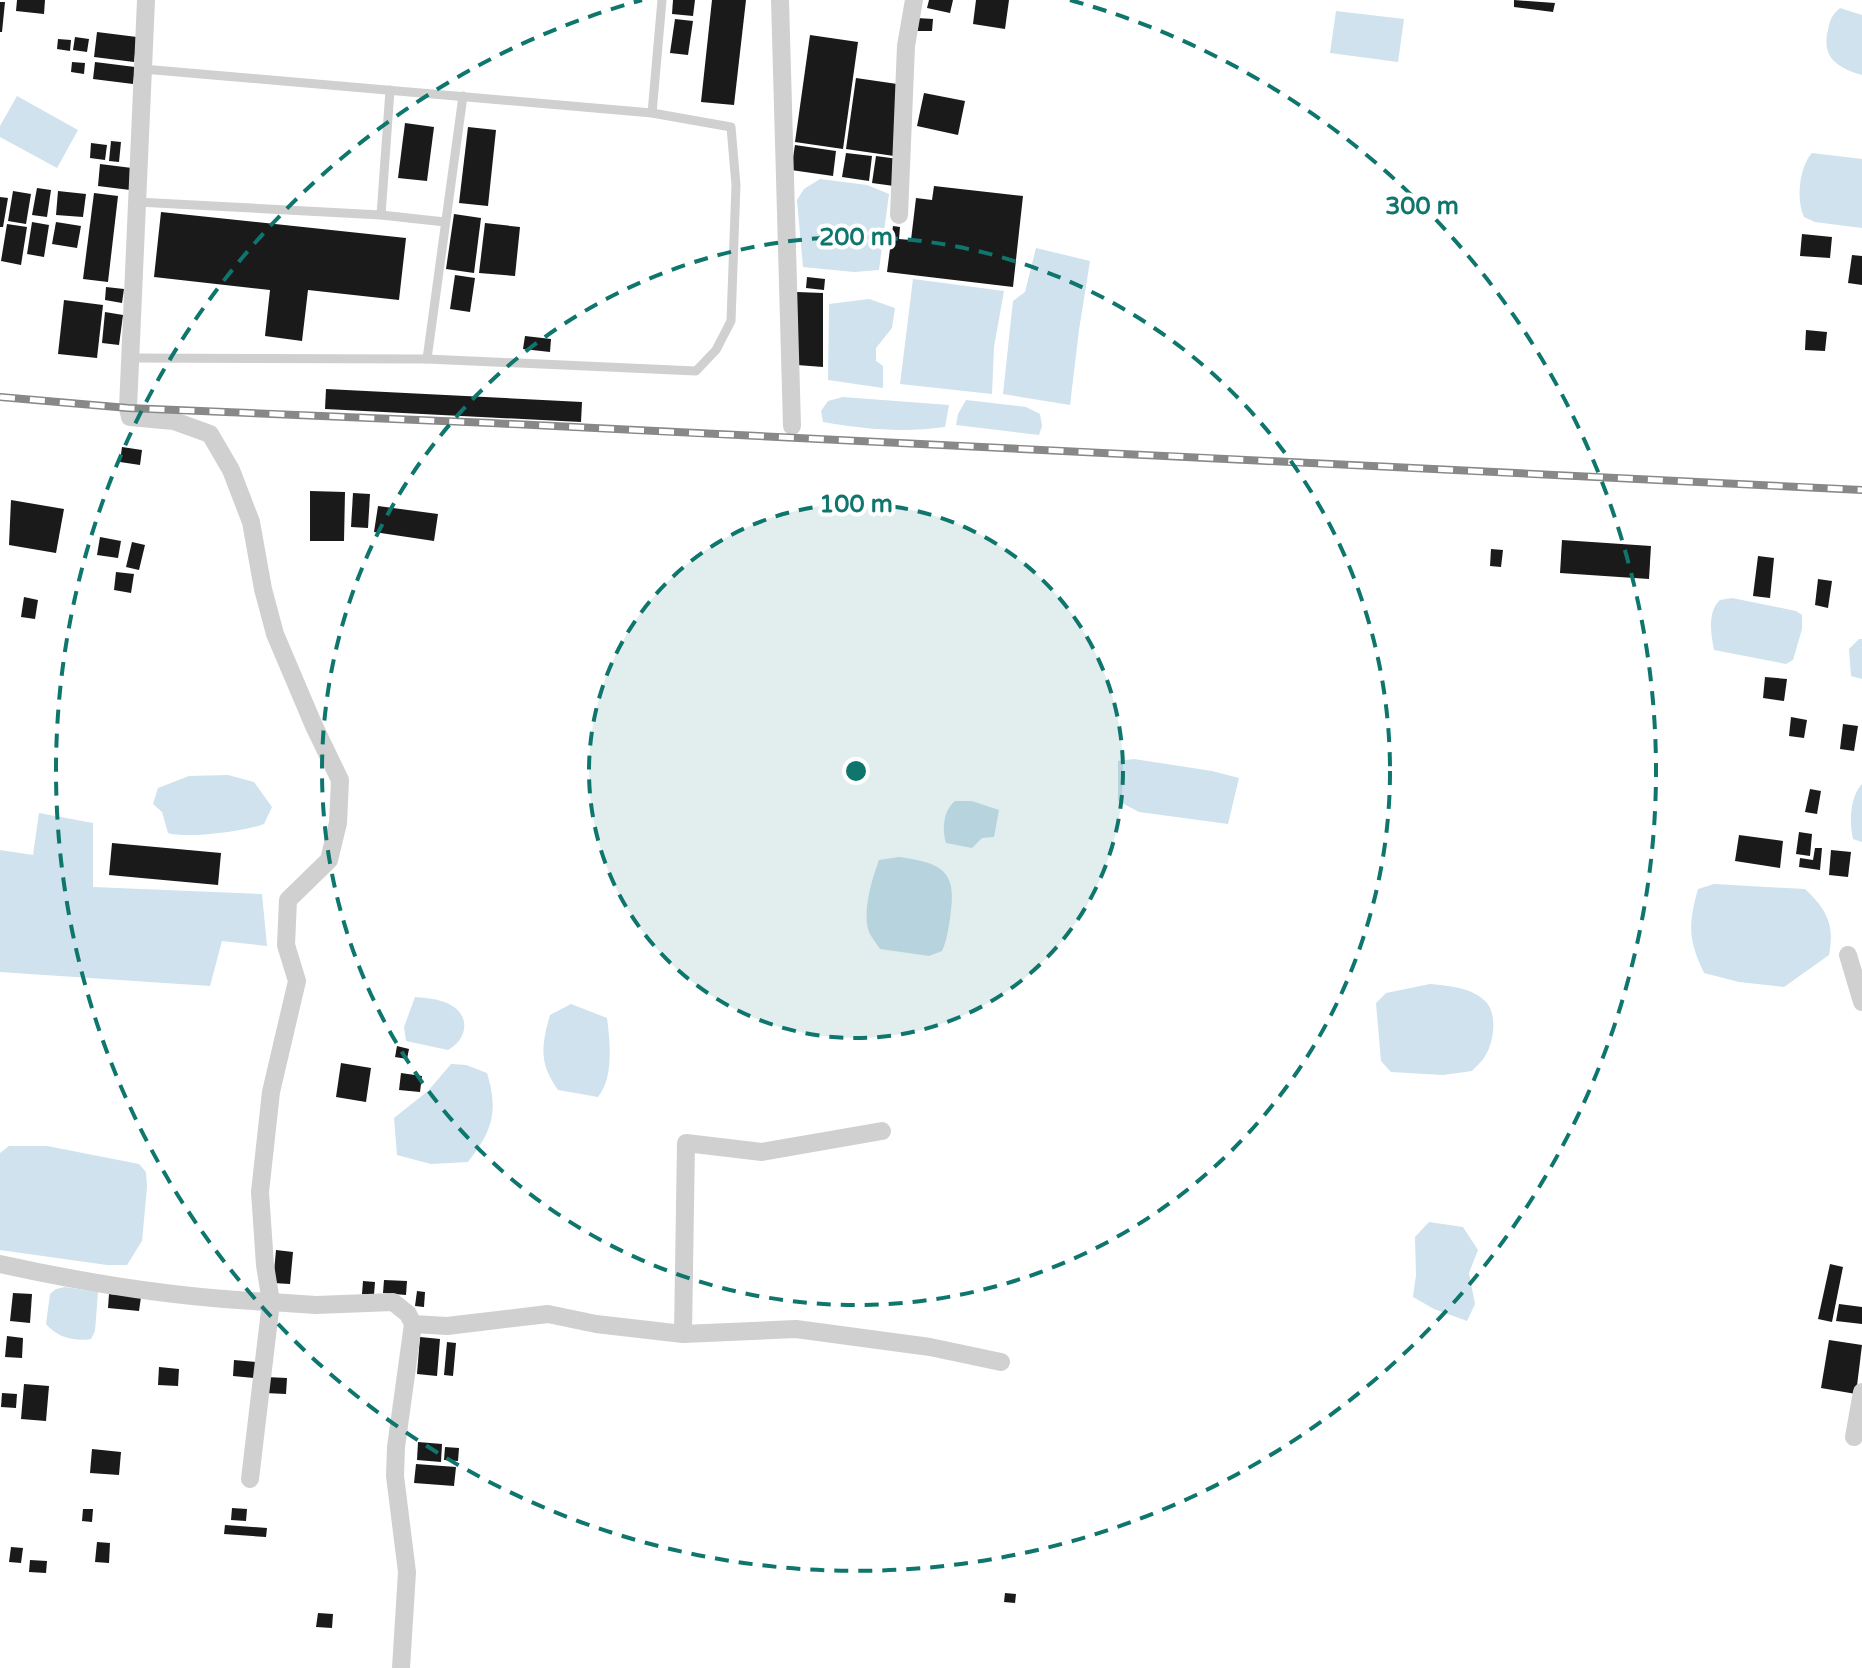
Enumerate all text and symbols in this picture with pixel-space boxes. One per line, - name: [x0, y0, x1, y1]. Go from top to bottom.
- text: 300 m: [1385, 192, 1459, 221]
- text: 200 m: [819, 223, 893, 252]
- text: 100 m: [819, 490, 893, 519]
- centre of rings: [842, 757, 870, 785]

